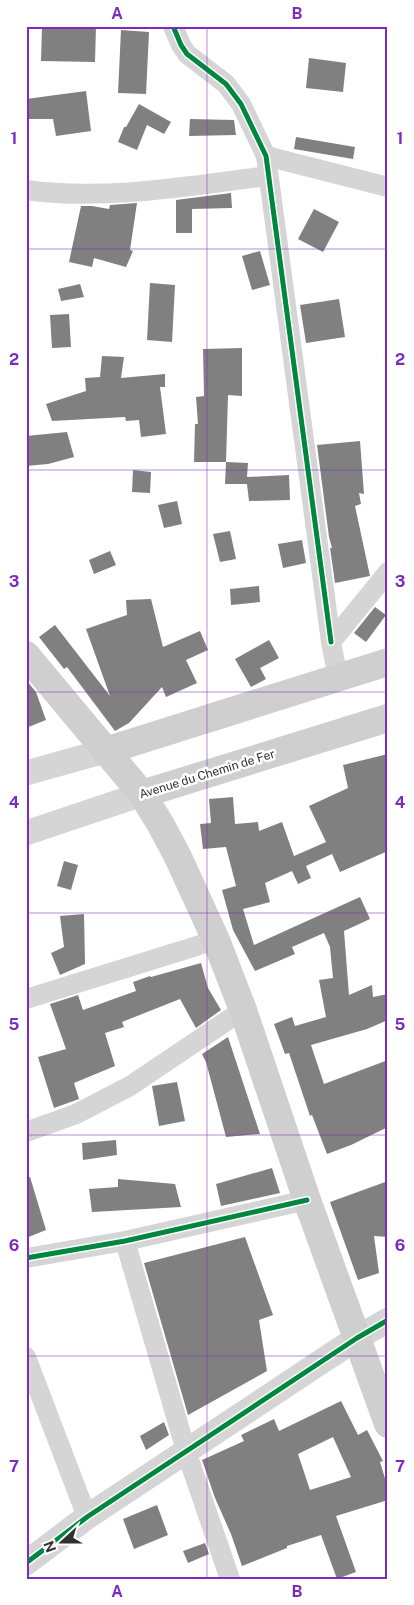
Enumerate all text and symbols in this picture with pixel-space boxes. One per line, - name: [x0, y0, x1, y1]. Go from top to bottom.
- text: A: [111, 4, 123, 23]
- text: B: [292, 4, 303, 23]
- text: 1: [11, 129, 17, 148]
- text: 1: [397, 129, 403, 148]
- text: 2: [9, 350, 19, 369]
- text: 2: [395, 350, 405, 369]
- text: 3: [9, 572, 19, 591]
- text: 3: [395, 572, 405, 591]
- street label: Avenue du Chemin de Fer: [137, 747, 277, 801]
- text: 4: [9, 793, 20, 812]
- text: 4: [395, 793, 406, 812]
- text: 5: [9, 1015, 20, 1034]
- text: 5: [395, 1015, 406, 1034]
- text: 6: [9, 1236, 19, 1255]
- text: 6: [395, 1236, 405, 1255]
- text: 7: [9, 1457, 19, 1476]
- text: 7: [395, 1457, 405, 1476]
- north arrow: [38, 1518, 88, 1568]
- text: N: [40, 1539, 59, 1555]
- text: A: [111, 1582, 123, 1601]
- text: B: [292, 1582, 303, 1601]

